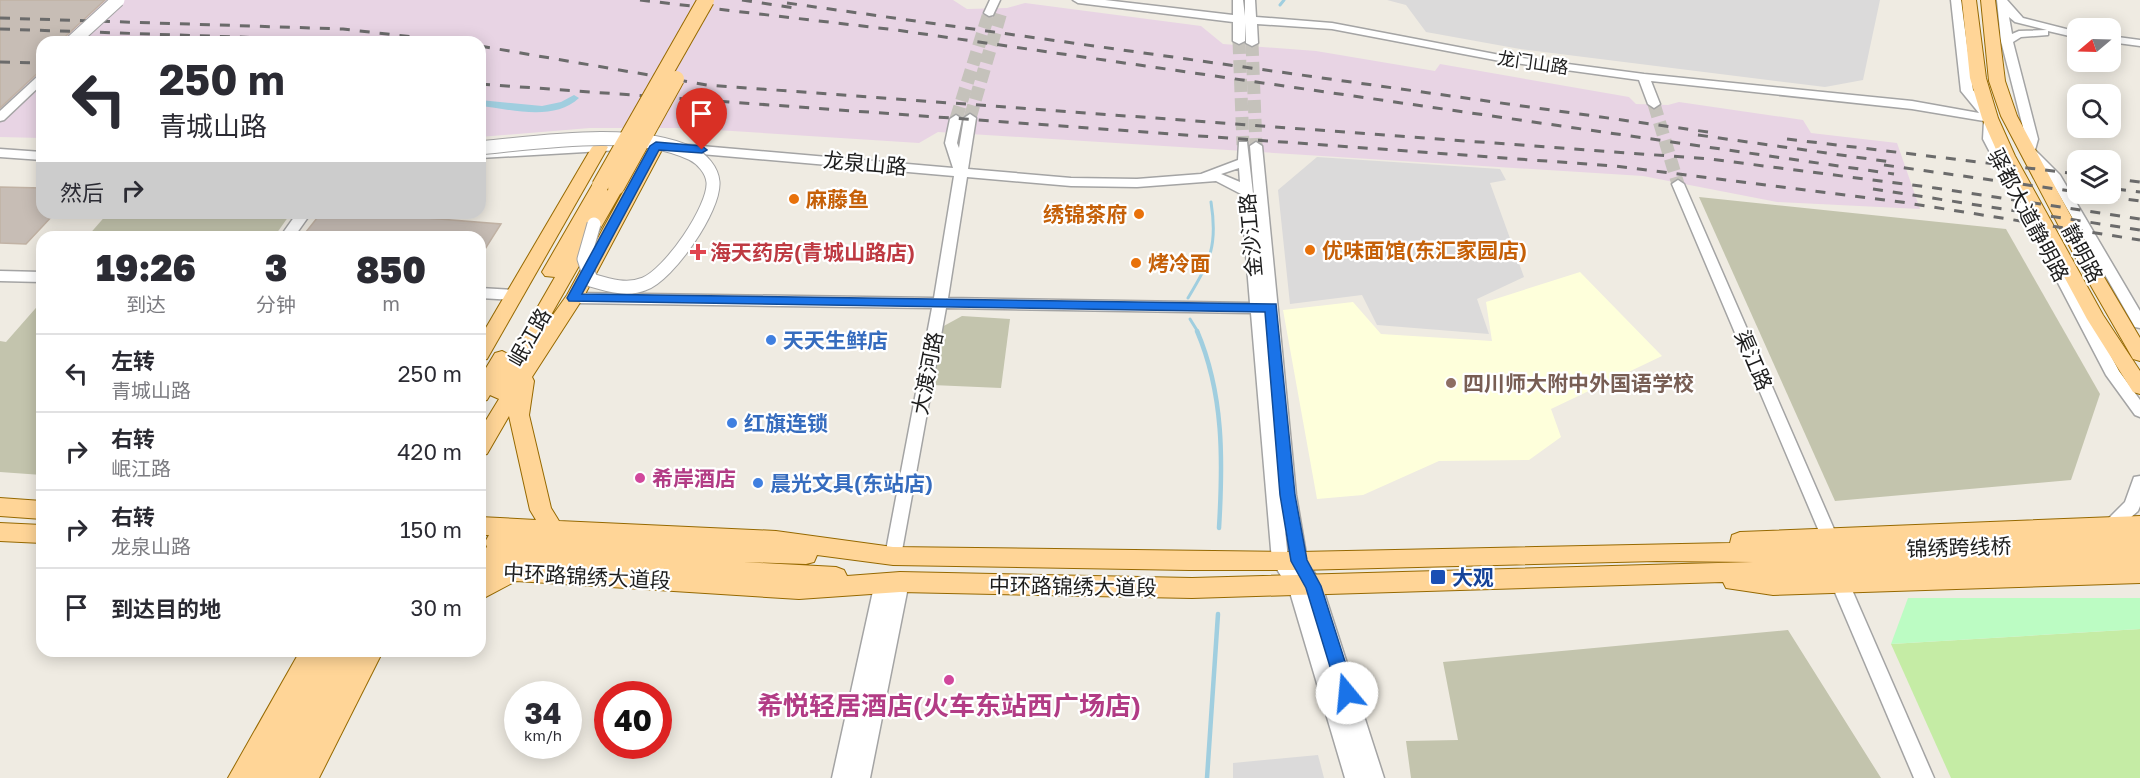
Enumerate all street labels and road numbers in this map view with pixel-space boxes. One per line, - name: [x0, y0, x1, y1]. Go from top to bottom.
- street label: 龙门山路: [1496, 46, 1570, 78]
- street label: 驿都大道静明路: [1983, 144, 2075, 286]
- street label: 龙泉山路: [822, 146, 908, 180]
- street label: 金沙江路: [1233, 192, 1267, 278]
- street label: 静明路: [2057, 219, 2109, 287]
- street label: 岷江路: [502, 303, 556, 371]
- street label: 渠江路: [1730, 326, 1778, 394]
- street label: 大渡河路: [906, 329, 948, 417]
- street label: 锦绣跨线桥: [1906, 532, 2012, 562]
- street label: 中环路锦绣大道段: [502, 559, 672, 593]
- street label: 中环路锦绣大道段: [989, 572, 1157, 600]

